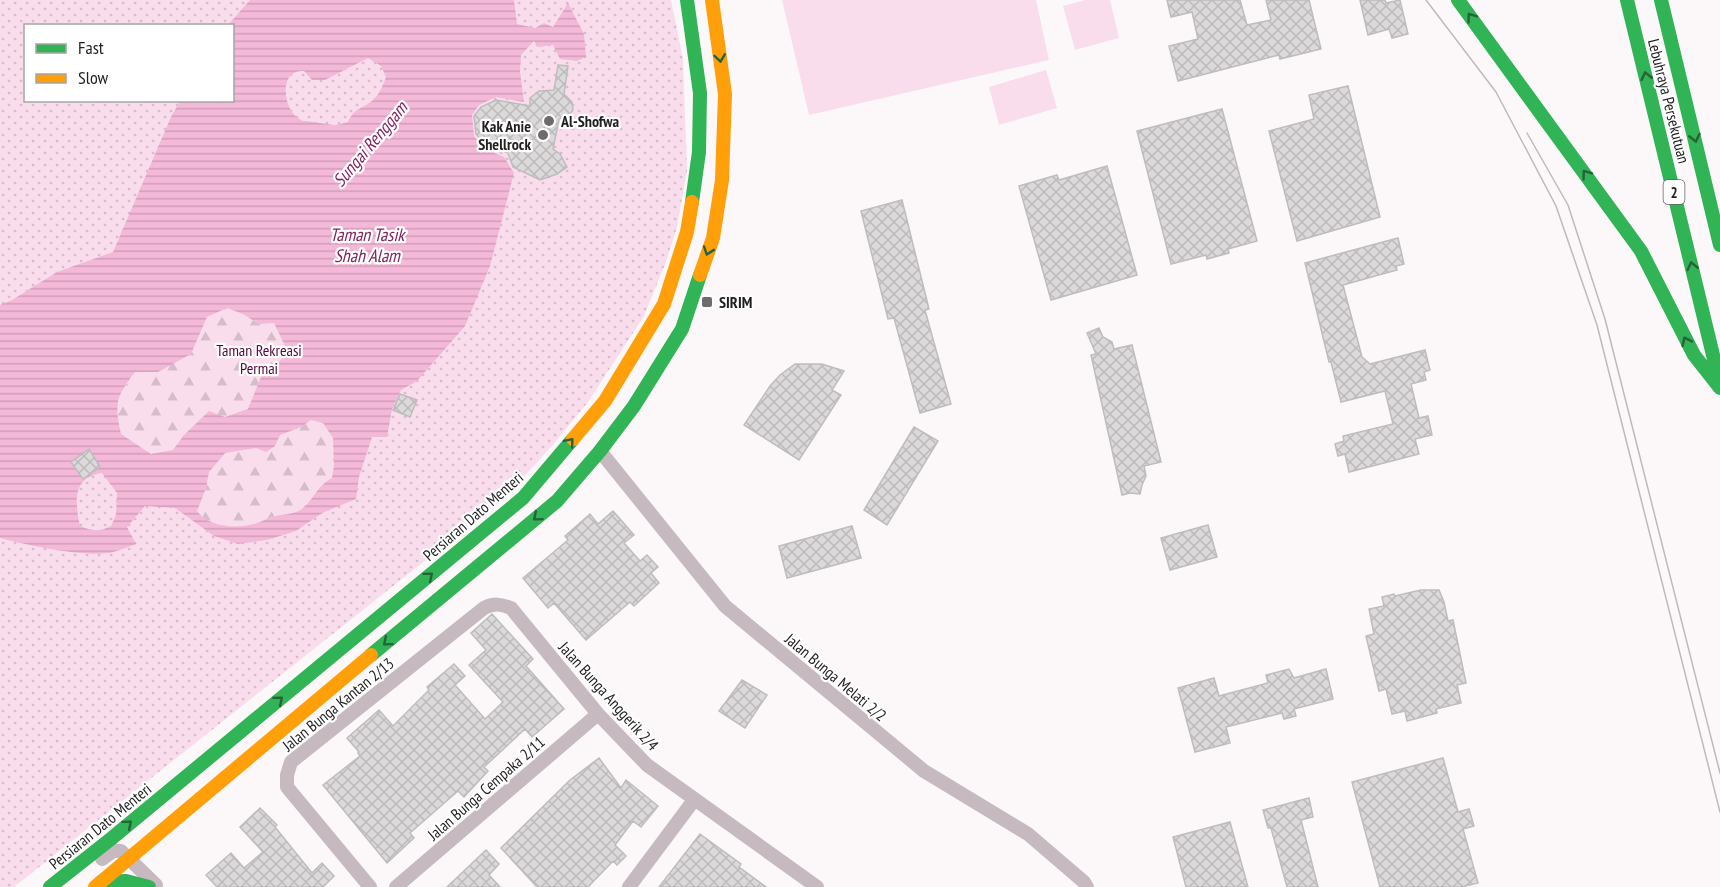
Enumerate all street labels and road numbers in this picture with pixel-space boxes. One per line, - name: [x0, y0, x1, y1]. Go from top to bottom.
- street label: Lebuhraya Persekutuan: [1644, 37, 1694, 165]
- road number: 2: [1664, 180, 1684, 204]
- street label: Persiaran Dato Menteri: [419, 467, 527, 565]
- street label: Jalan Bunga Melati 2/2: [780, 628, 891, 725]
- street label: Jalan Bunga Anggerik 2/4: [554, 637, 663, 755]
- street label: Jalan Bunga Kantan 2/13: [277, 653, 398, 756]
- street label: Jalan Bunga Cempaka 2/11: [423, 732, 549, 845]
- street label: Persiaran Dato Menteri: [45, 779, 155, 873]

